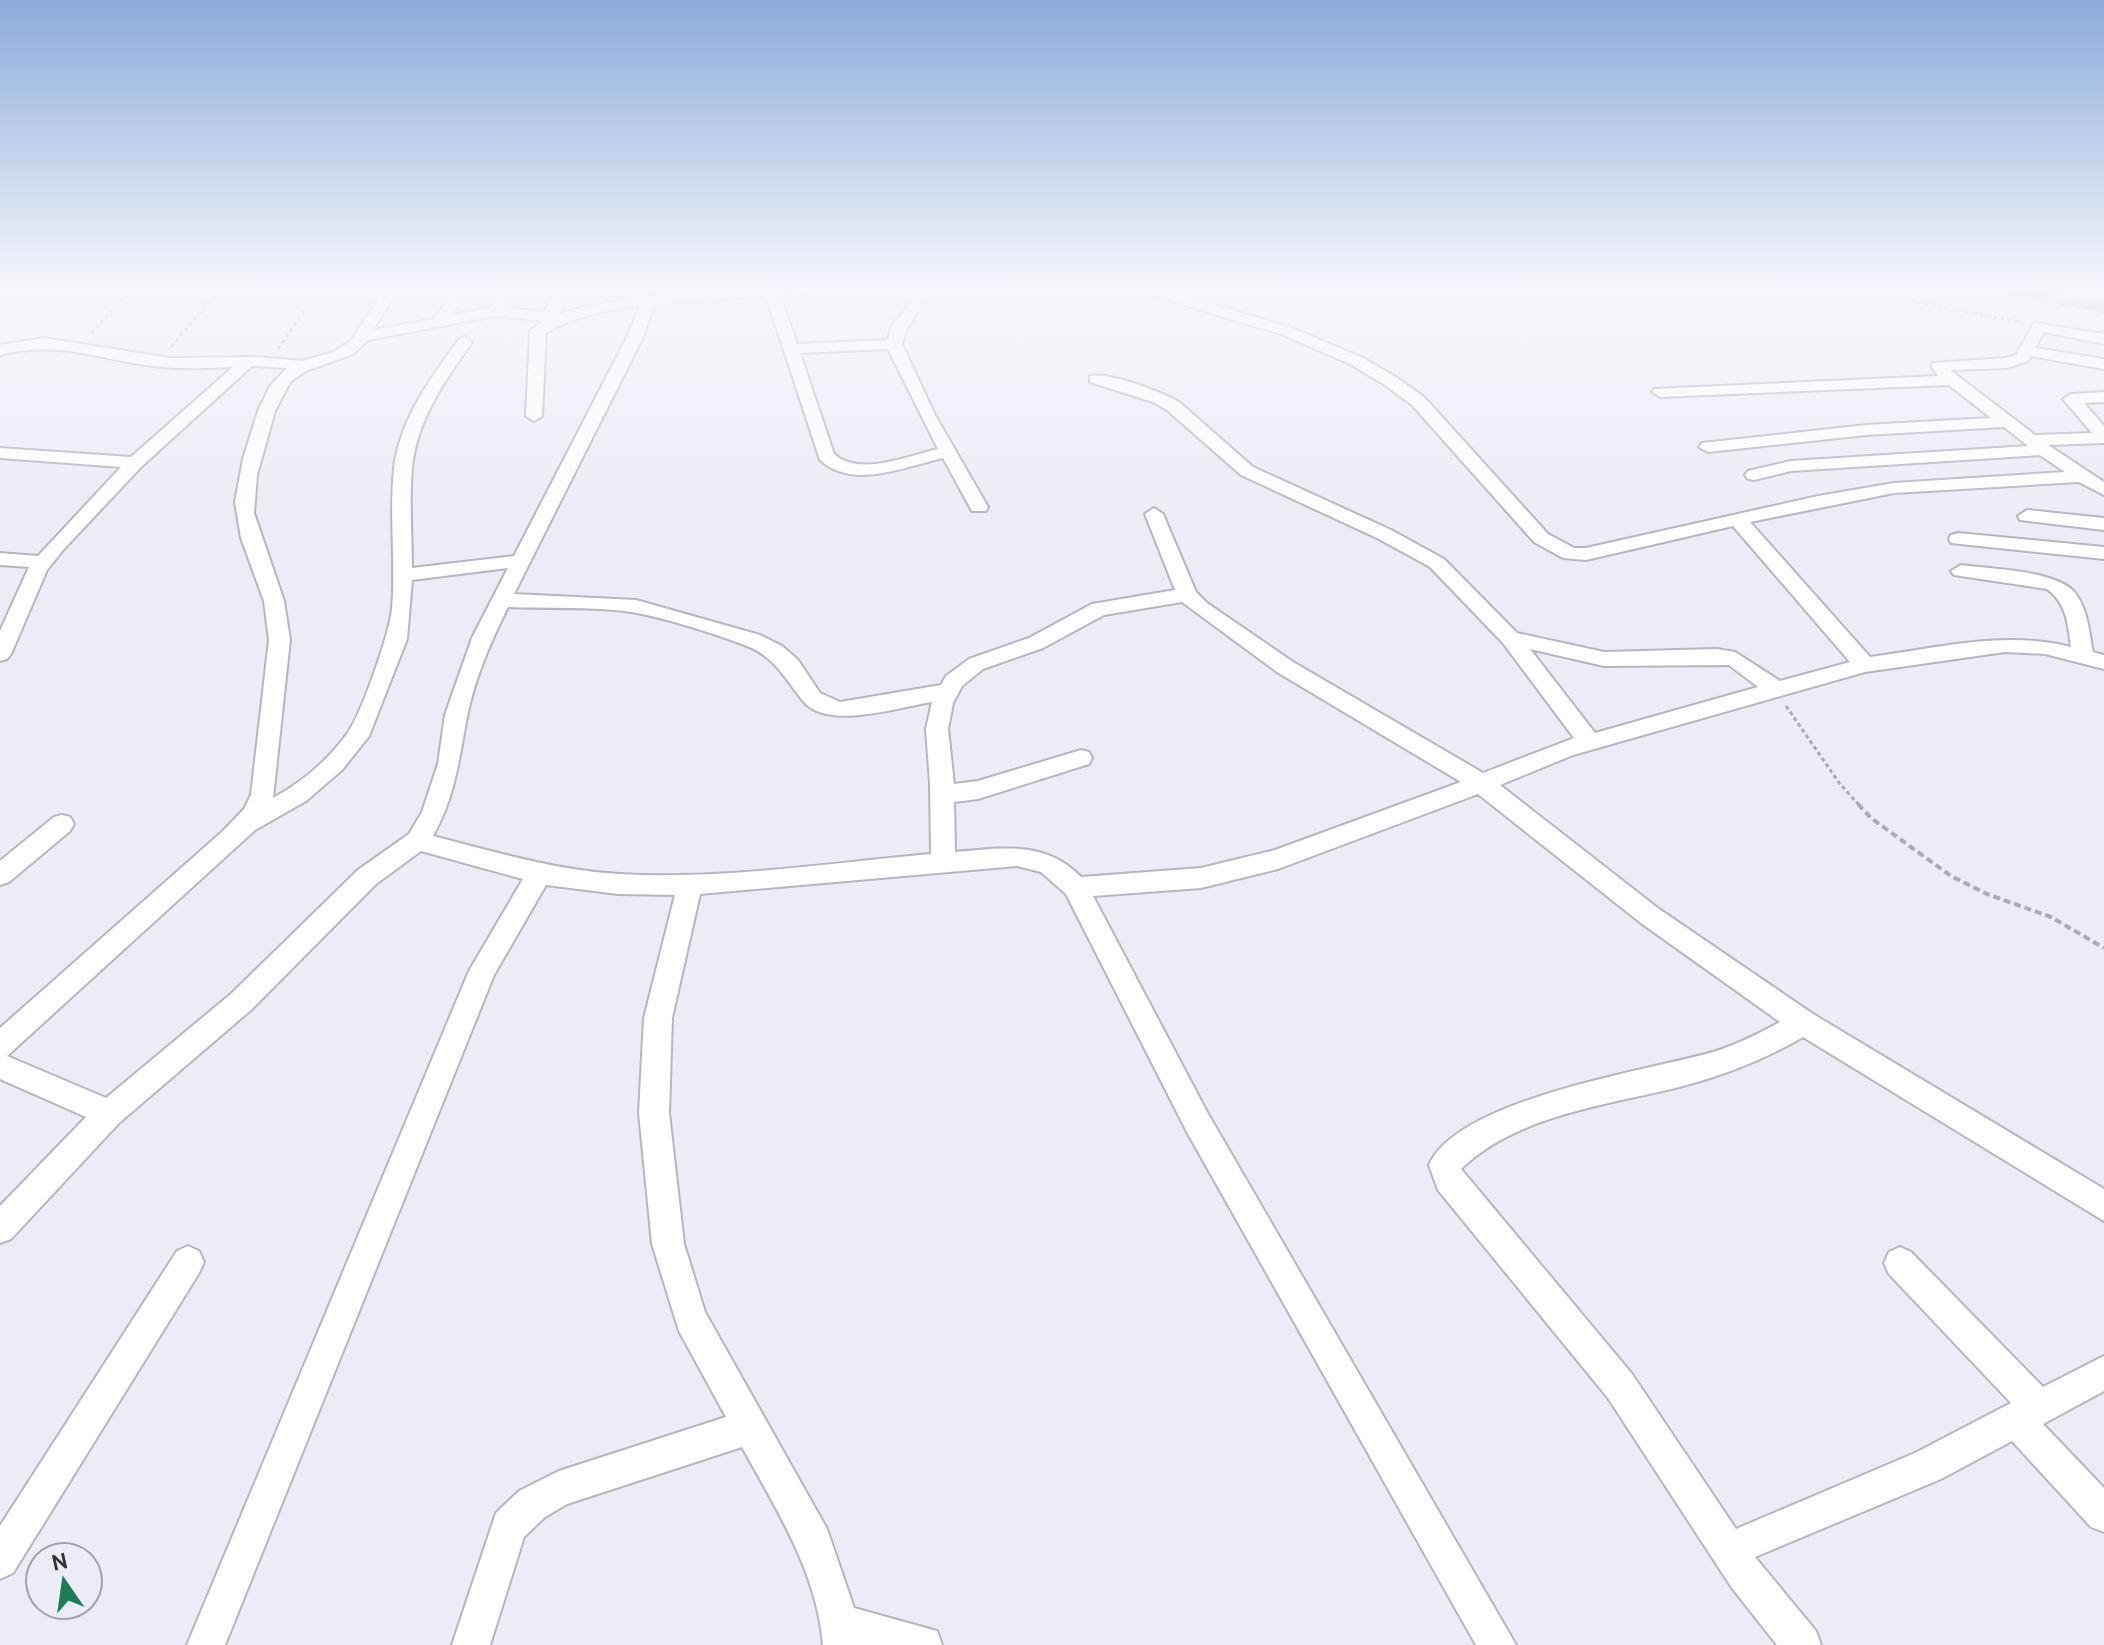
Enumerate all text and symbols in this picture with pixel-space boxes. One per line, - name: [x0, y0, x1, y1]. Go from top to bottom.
- north arrow: [24, 1541, 104, 1621]
- text: N: [49, 1547, 70, 1577]

